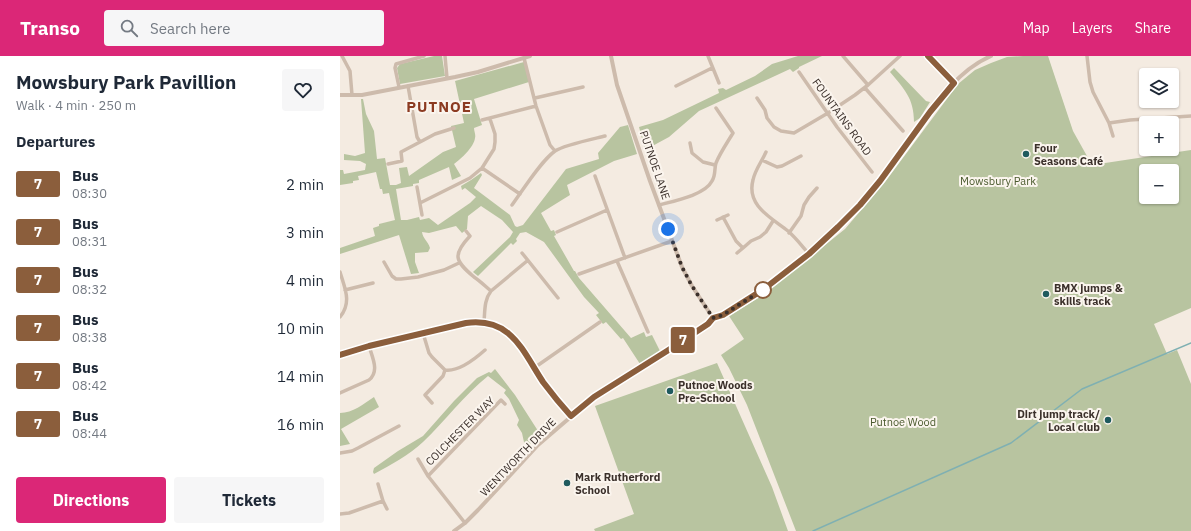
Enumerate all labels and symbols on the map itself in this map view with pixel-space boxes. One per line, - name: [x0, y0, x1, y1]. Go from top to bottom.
- street label: FOUNTAINS ROAD: [809, 76, 875, 158]
- district label: PUTNOE: [406, 97, 472, 116]
- street label: PUTNOE LANE: [637, 129, 673, 201]
- place label: Four Seasons Café: [1034, 141, 1103, 168]
- marker: Four Seasons Café: [1021, 149, 1031, 159]
- park label: Mowsbury Park: [960, 174, 1036, 188]
- your location: [658, 219, 678, 239]
- unlabelled marker: [754, 281, 772, 299]
- place label: BMX jumps & skills track: [1054, 281, 1123, 308]
- marker: BMX jumps & skills track: [1041, 289, 1051, 299]
- line badge: 7: [670, 327, 696, 353]
- place label: Putnoe Woods Pre-School: [678, 378, 753, 405]
- marker: Putnoe Woods Pre-School: [665, 386, 675, 396]
- street label: COLCHESTER WAY: [423, 393, 498, 468]
- place label: Dirt jump track/ Local club: [1017, 407, 1100, 434]
- street label: WENTWORTH DRIVE: [477, 415, 559, 499]
- park label: Putnoe Wood: [870, 415, 936, 429]
- marker: Dirt jump track/ Local club: [1103, 415, 1113, 425]
- place label: Mark Rutherford School: [575, 470, 660, 497]
- marker: Mark Rutherford School: [562, 478, 572, 488]

